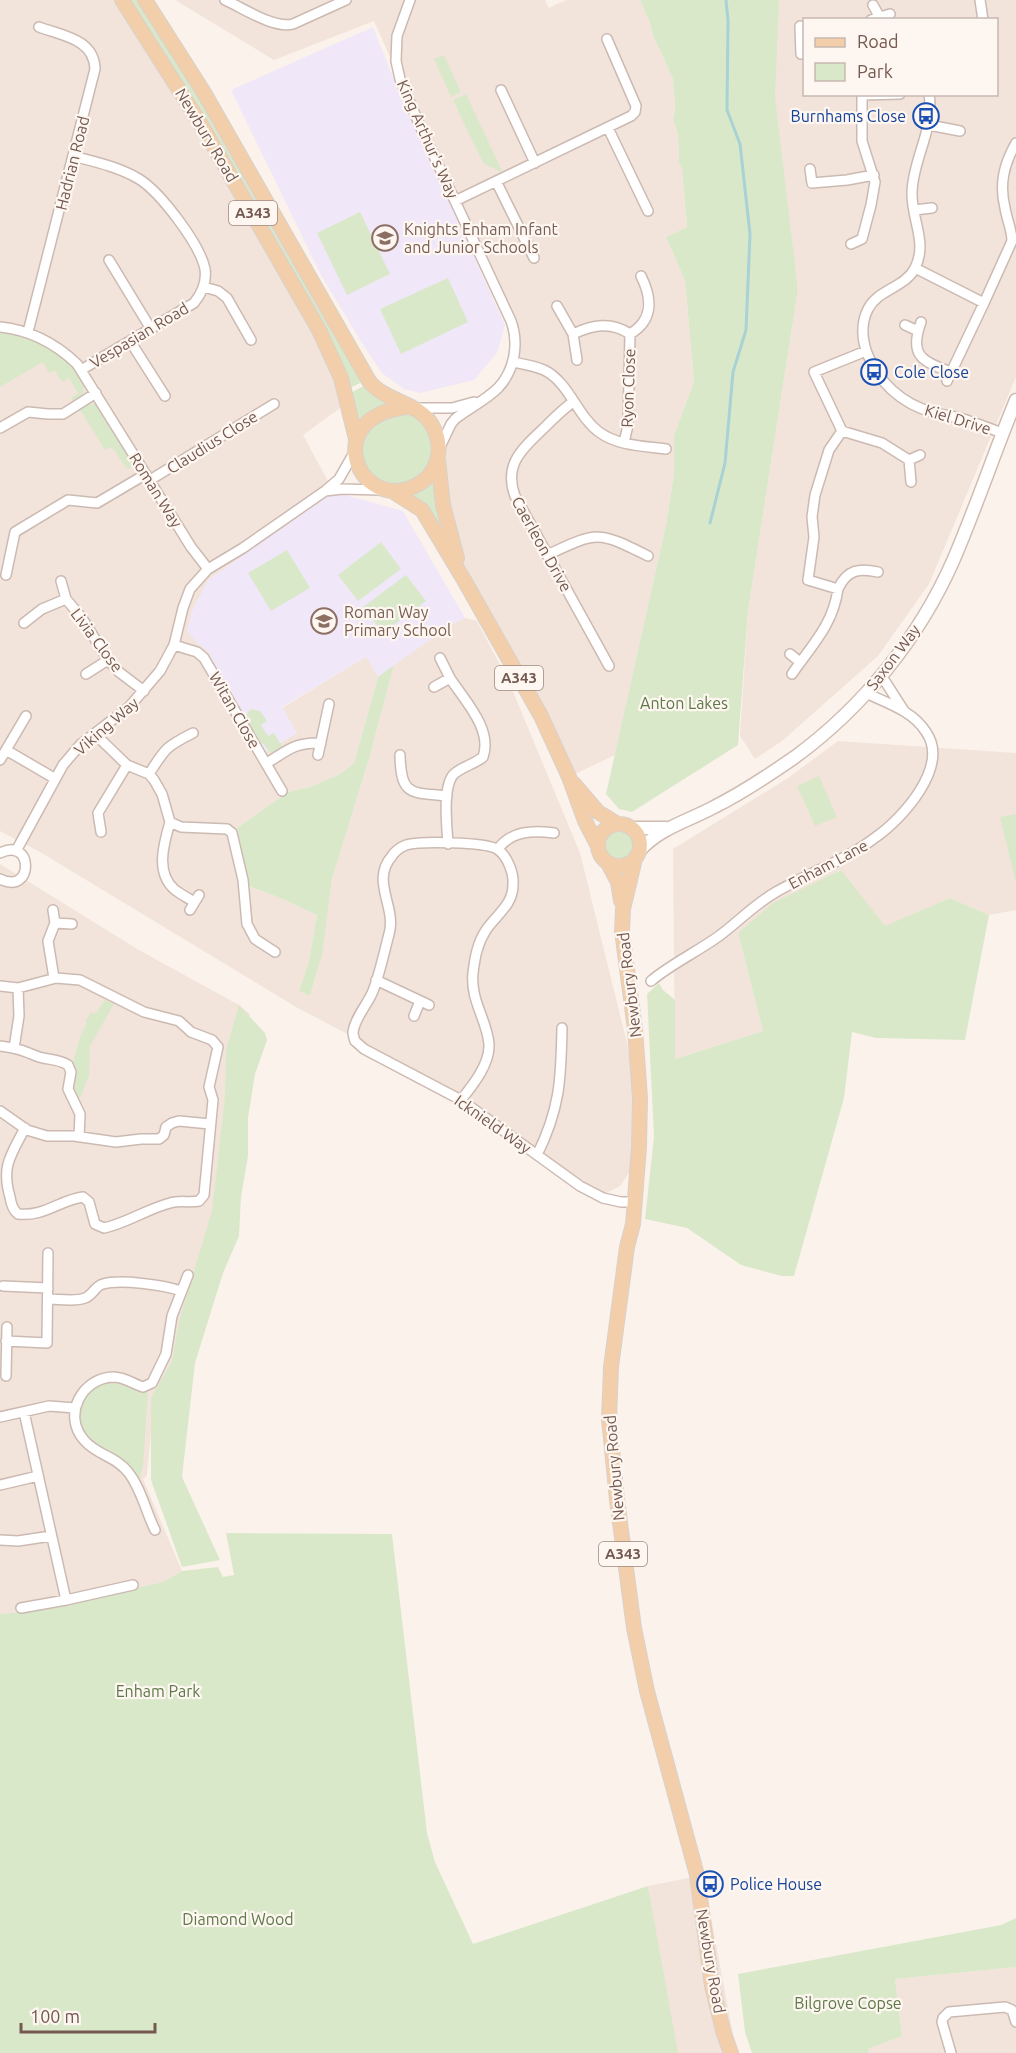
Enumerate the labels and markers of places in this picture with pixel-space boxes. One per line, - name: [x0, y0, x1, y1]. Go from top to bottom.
- bus stop icon: Burnhams Close: [911, 101, 941, 131]
- place label: Burnhams Close: [791, 107, 906, 125]
- place label: Knights Enham Infant and Junior Schools: [404, 220, 559, 256]
- school or university icon: Knights Enham Infant and Junior Schools: [370, 223, 400, 253]
- bus stop icon: Cole Close: [859, 357, 889, 387]
- place label: Cole Close: [894, 363, 969, 381]
- place label: Roman Way Primary School: [344, 603, 451, 639]
- school or university icon: Roman Way Primary School: [309, 606, 339, 636]
- bus stop icon: Police House: [695, 1869, 725, 1899]
- place label: Police House: [730, 1875, 822, 1893]

